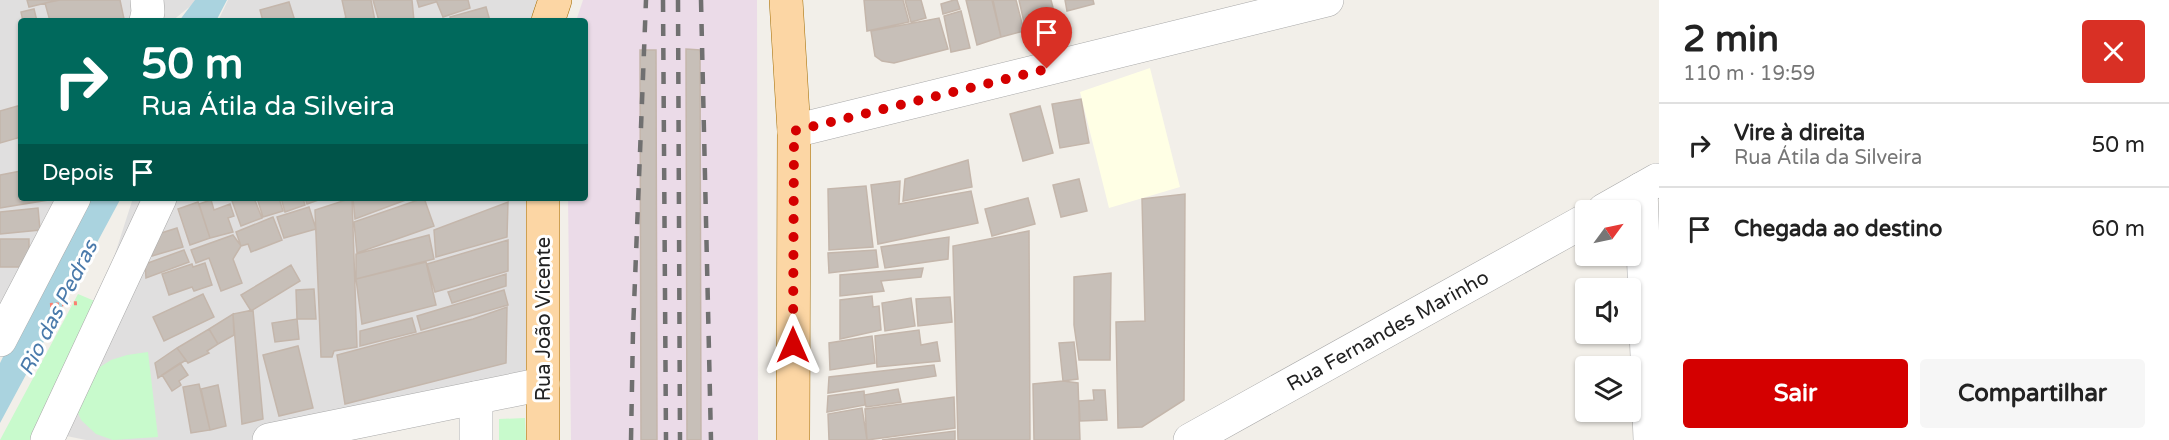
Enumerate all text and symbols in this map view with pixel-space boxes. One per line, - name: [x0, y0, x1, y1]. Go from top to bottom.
- pin: [1021, 7, 1072, 69]
- icon: arrive: [1030, 16, 1063, 49]
- text: 2 min: [1683, 18, 1779, 61]
- button: close: [2082, 20, 2145, 83]
- text: 50 m: [141, 39, 243, 90]
- icon: right: [42, 42, 120, 120]
- text: 110 m · 19:59: [1683, 62, 1815, 86]
- text: Rua Átila da Silveira: [141, 90, 395, 123]
- text: Vire à direita: [1734, 120, 1865, 146]
- icon: right: [1683, 129, 1716, 162]
- text: 50 m: [2091, 132, 2145, 158]
- text: Rua Átila da Silveira: [1734, 146, 1922, 170]
- icon: arrive: [126, 156, 159, 189]
- text: Depois: [42, 160, 114, 186]
- north arrow: [1575, 200, 1641, 266]
- map controls: [1575, 200, 1641, 422]
- icon: arrive: [1683, 213, 1716, 246]
- text: Chegada ao destino: [1734, 216, 1942, 242]
- text: 60 m: [2091, 216, 2145, 242]
- water label: Rio das Pedras: [14, 235, 104, 380]
- street label: Rua João Vicente: [532, 237, 556, 401]
- street label: Rua Fernandes Marinho: [1283, 265, 1493, 397]
- button: sound: [1575, 278, 1641, 344]
- position arrow: [761, 313, 825, 377]
- button: layers: [1575, 356, 1641, 422]
- button: Sair: [1683, 359, 1908, 428]
- button: Compartilhar: [1920, 359, 2145, 428]

